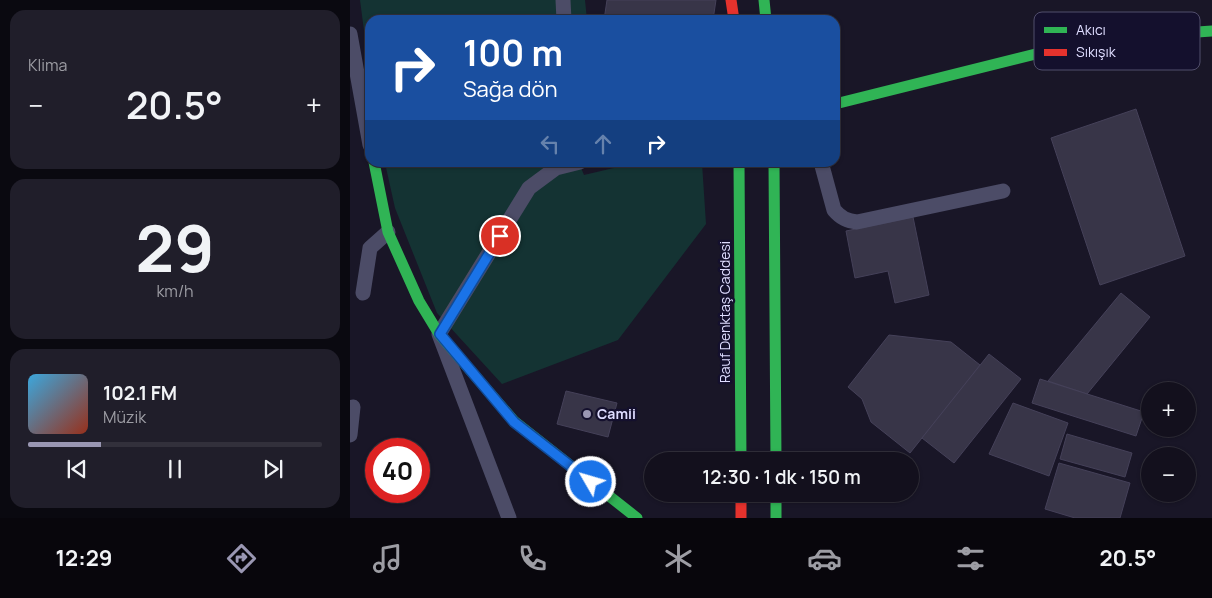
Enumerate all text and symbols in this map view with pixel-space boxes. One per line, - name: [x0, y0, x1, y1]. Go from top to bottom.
- legend: [1034, 12, 1200, 70]
- text: Akıcı: [1076, 20, 1106, 39]
- text: 100 m: [463, 29, 563, 77]
- icon: right: [380, 35, 445, 100]
- text: Sıkışık: [1076, 42, 1117, 61]
- text: Klima: [28, 54, 67, 76]
- text: Sağa dön: [463, 74, 558, 104]
- text: 20.5°: [126, 78, 223, 130]
- text: −: [28, 86, 43, 124]
- text: +: [306, 86, 322, 124]
- icon: left: [536, 130, 564, 158]
- icon: ahead: [589, 130, 617, 158]
- icon: right: [642, 130, 670, 158]
- text: 29: [135, 203, 215, 292]
- pin: [479, 215, 521, 257]
- icon: arrive: [486, 222, 514, 250]
- street label: Rauf Denktaş Caddesi: [715, 241, 734, 383]
- text: km/h: [156, 280, 194, 302]
- text: 102.1 FM: [103, 380, 177, 406]
- map controls: [1141, 382, 1196, 502]
- button: +: [1141, 382, 1196, 437]
- place label: Camii: [597, 404, 636, 423]
- text: Müzik: [103, 406, 146, 428]
- marker: Camii: [581, 408, 593, 420]
- speed limit sign: 40: [365, 438, 430, 503]
- button: −: [1141, 447, 1196, 502]
- icon: previous: [63, 455, 91, 483]
- icon: pause: [161, 455, 189, 483]
- icon: next: [259, 455, 287, 483]
- position arrow: [564, 455, 616, 507]
- text: 12:30 · 1 dk · 150 m: [702, 464, 861, 490]
- icon: directions: [224, 541, 259, 576]
- icon: music: [370, 541, 405, 576]
- icon: phone: [515, 541, 550, 576]
- icon: climate: [661, 541, 696, 576]
- icon: car: [807, 541, 842, 576]
- icon: filters: [953, 541, 988, 576]
- text: 12:29: [55, 543, 113, 573]
- text: 20.5°: [1099, 543, 1156, 573]

